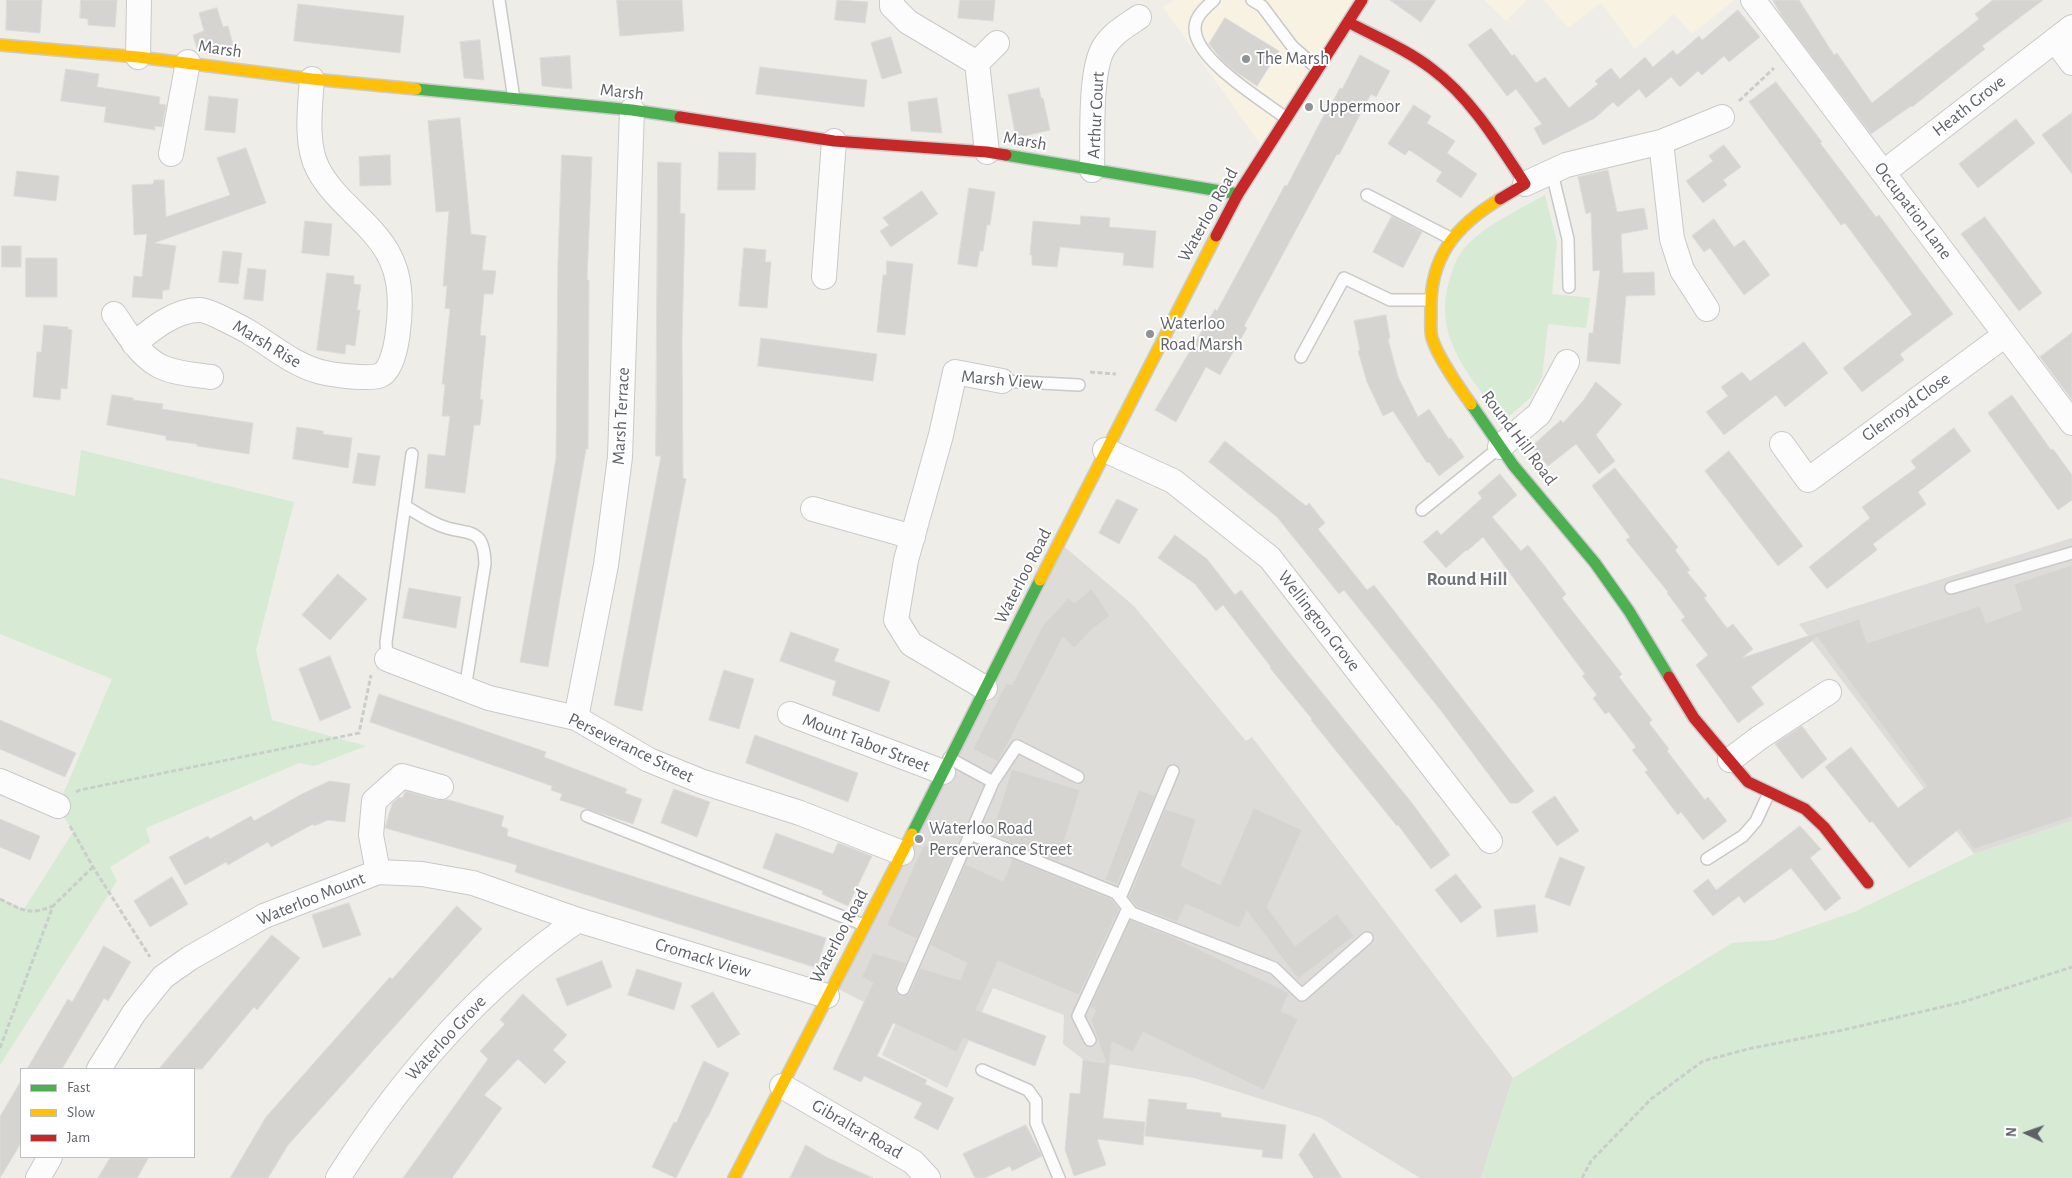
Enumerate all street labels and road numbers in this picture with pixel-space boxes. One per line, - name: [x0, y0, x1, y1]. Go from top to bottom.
- street label: Marsh: [197, 35, 243, 63]
- street label: Arthur Court: [1083, 71, 1109, 159]
- street label: Heath Grove: [1928, 71, 2010, 141]
- street label: Marsh: [599, 79, 645, 105]
- street label: Marsh: [1001, 127, 1049, 155]
- street label: Occupation Lane: [1869, 158, 1957, 264]
- street label: Waterloo Road: [1173, 164, 1243, 266]
- street label: Marsh Rise: [229, 315, 305, 373]
- street label: Marsh View: [960, 366, 1044, 394]
- street label: Marsh Terrace: [608, 367, 634, 465]
- street label: Glenroyd Close: [1858, 368, 1954, 446]
- street label: Round Hill Road: [1476, 386, 1562, 490]
- street label: Waterloo Road: [990, 525, 1056, 627]
- street label: Wellington Grove: [1273, 566, 1365, 676]
- street label: Perseverance Street: [565, 708, 697, 788]
- street label: Mount Tabor Street: [799, 709, 933, 777]
- street label: Waterloo Mount: [254, 867, 368, 931]
- street label: Waterloo Road: [805, 885, 873, 987]
- street label: Cromack View: [652, 933, 754, 983]
- street label: Waterloo Grove: [401, 991, 491, 1085]
- street label: Gibraltar Road: [808, 1094, 906, 1164]

